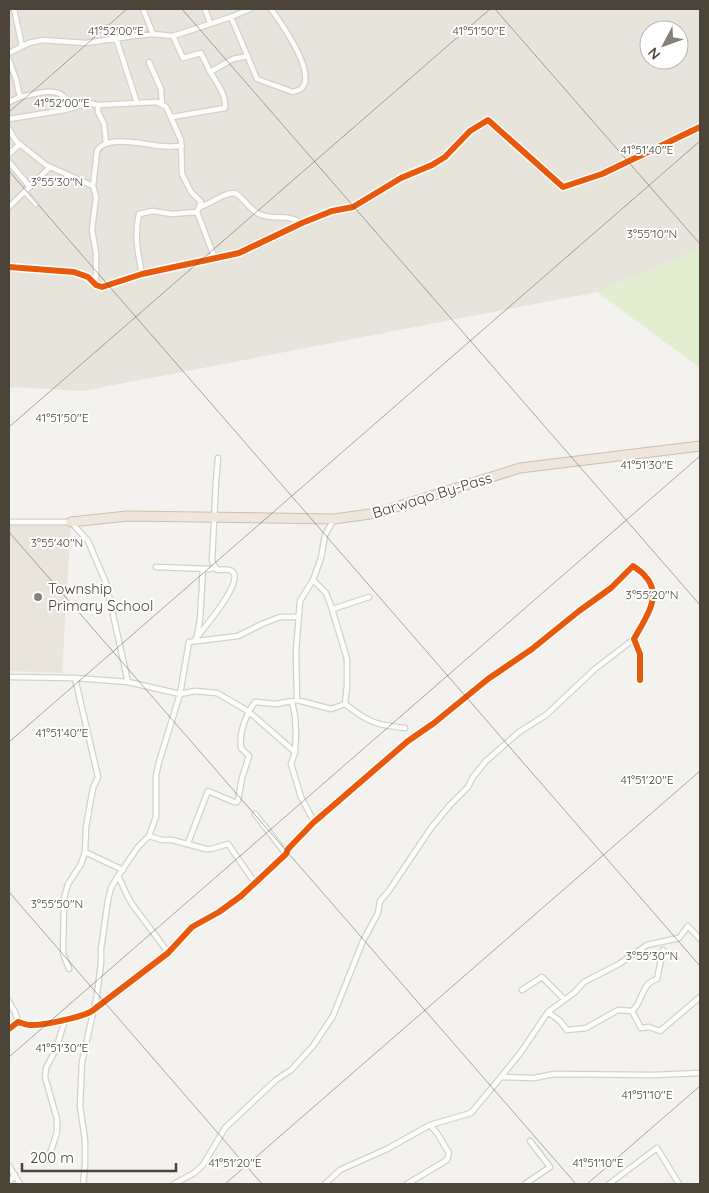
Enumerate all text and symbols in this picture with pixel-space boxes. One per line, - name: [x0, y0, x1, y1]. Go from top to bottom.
- north arrow: [639, 20, 689, 70]
- text: 41°52'00"E: [88, 23, 144, 38]
- text: 41°51'50"E: [452, 23, 506, 38]
- text: N: [644, 44, 664, 63]
- text: 41°52'00"E: [34, 95, 90, 110]
- text: 41°51'40"E: [621, 142, 674, 157]
- text: 3°55'30"N: [31, 174, 83, 189]
- text: 3°55'10"N: [627, 226, 677, 241]
- text: 41°51'50"E: [35, 410, 89, 425]
- text: 41°51'30"E: [621, 457, 674, 472]
- street label: Barwaqo By-Pass: [370, 468, 494, 522]
- text: 3°55'40"N: [31, 535, 83, 550]
- place label: Township Primary School: [48, 579, 153, 615]
- text: 3°55'20"N: [626, 587, 678, 602]
- marker: Township Primary School: [32, 591, 44, 603]
- text: 41°51'40"E: [36, 725, 89, 740]
- text: 41°51'20"E: [620, 772, 674, 787]
- text: 3°55'50"N: [31, 896, 83, 911]
- text: 3°55'30"N: [626, 948, 678, 963]
- text: 41°51'30"E: [36, 1040, 89, 1055]
- text: 41°51'10"E: [622, 1087, 673, 1102]
- scale bar: [22, 1140, 176, 1172]
- text: 200 m: [30, 1148, 74, 1167]
- text: 41°51'20"E: [208, 1155, 262, 1170]
- text: 41°51'10"E: [573, 1155, 624, 1170]

